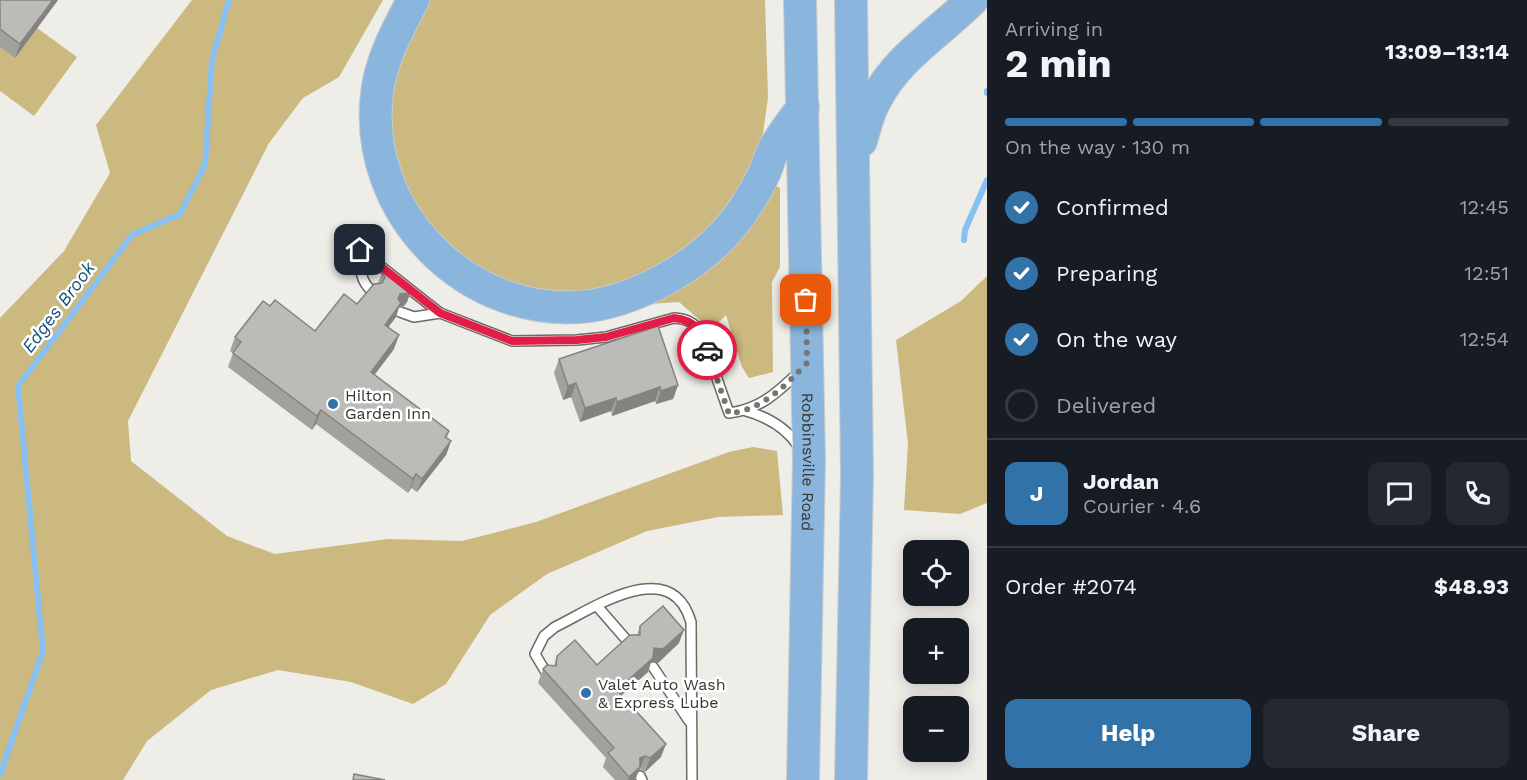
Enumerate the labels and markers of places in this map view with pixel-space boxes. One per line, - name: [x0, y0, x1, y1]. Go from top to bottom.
- pin: [334, 224, 385, 275]
- pin: [780, 274, 831, 325]
- place label: Hilton Garden Inn: [345, 386, 431, 423]
- marker: Hilton Garden Inn: [326, 397, 340, 411]
- place label: Valet Auto Wash & Express Lube: [598, 675, 726, 712]
- marker: Valet Auto Wash & Express Lube: [579, 686, 593, 700]

